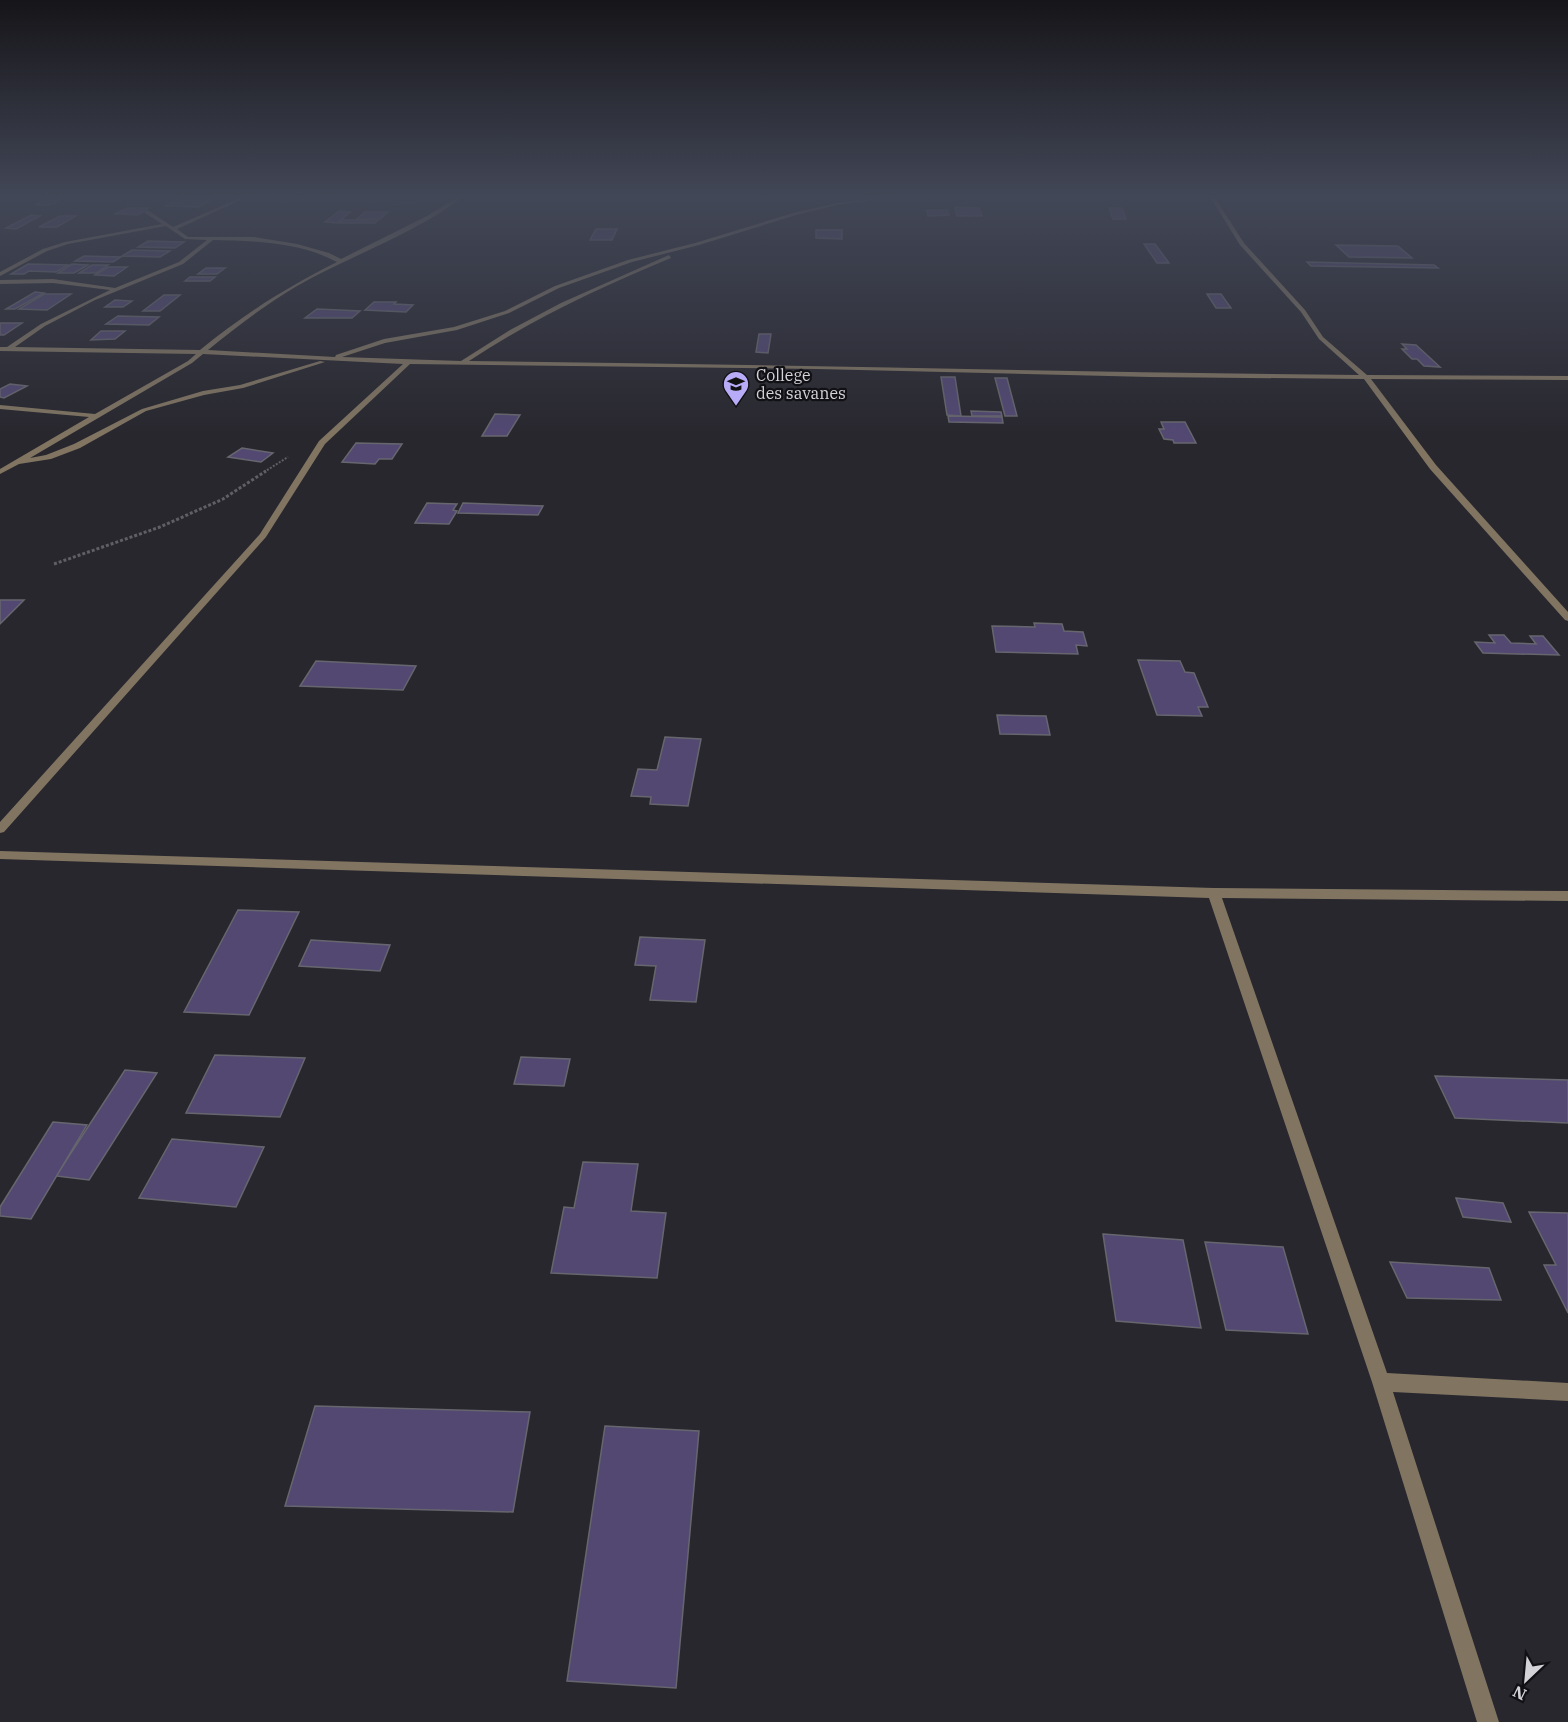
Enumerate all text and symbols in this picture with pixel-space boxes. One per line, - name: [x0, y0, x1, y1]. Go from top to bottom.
- place label: College des savanes: [756, 365, 846, 403]
- school or university icon: College des savanes: [721, 369, 751, 407]
- north arrow: [1496, 1650, 1556, 1710]
- text: N: [1509, 1682, 1529, 1705]

